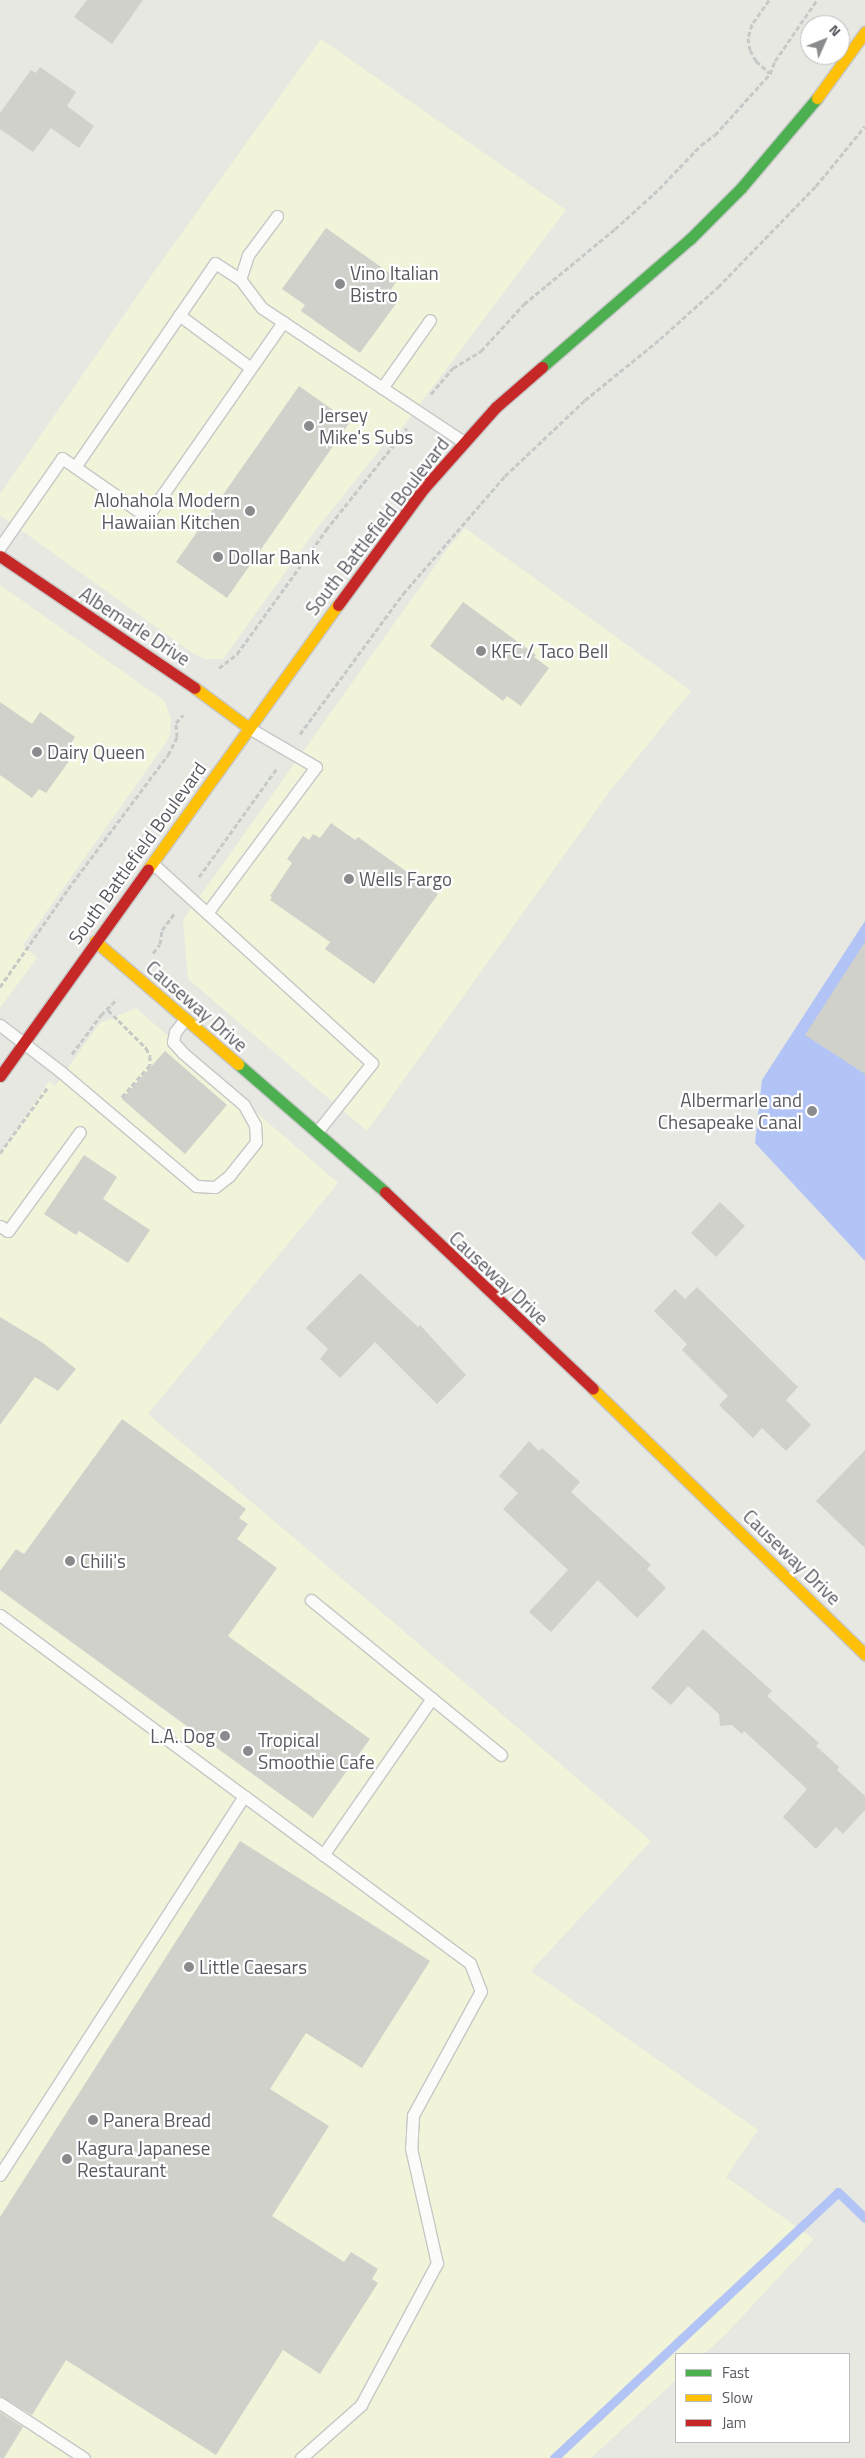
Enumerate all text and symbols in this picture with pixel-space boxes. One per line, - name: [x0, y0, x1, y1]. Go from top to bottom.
- north arrow: [800, 15, 850, 65]
- text: N: [825, 19, 846, 41]
- place label: Vino Italian Bistro: [350, 262, 439, 306]
- marker: Vino Italian Bistro: [334, 278, 346, 290]
- place label: Jersey Mike's Subs: [319, 404, 413, 448]
- marker: Jersey Mike's Subs: [303, 420, 315, 432]
- street label: South Battlefield Boulevard: [301, 433, 453, 619]
- place label: Alohahola Modern Hawaiian Kitchen: [94, 489, 240, 533]
- marker: Alohahola Modern Hawaiian Kitchen: [244, 505, 256, 517]
- place label: Dollar Bank: [228, 546, 320, 568]
- marker: Dollar Bank: [212, 551, 224, 563]
- street label: Albemarle Drive: [76, 582, 194, 670]
- place label: KFC / Taco Bell: [491, 640, 608, 662]
- marker: KFC / Taco Bell: [475, 645, 487, 657]
- place label: Dairy Queen: [47, 741, 145, 763]
- marker: Dairy Queen: [31, 746, 43, 758]
- street label: South Battlefield Boulevard: [63, 758, 211, 948]
- place label: Wells Fargo: [359, 868, 452, 890]
- marker: Wells Fargo: [343, 873, 355, 885]
- street label: Causeway Drive: [142, 956, 252, 1056]
- place label: Albermarle and Chesapeake Canal: [658, 1089, 802, 1133]
- marker: Albermarle and Chesapeake Canal: [806, 1105, 818, 1117]
- street label: Causeway Drive: [445, 1226, 553, 1330]
- street label: Causeway Drive: [738, 1505, 846, 1609]
- place label: Chili's: [80, 1550, 126, 1572]
- marker: Chili's: [64, 1555, 76, 1567]
- place label: L.A. Dog: [150, 1725, 215, 1747]
- place label: Tropical Smoothie Cafe: [258, 1729, 375, 1773]
- marker: L.A. Dog: [219, 1730, 231, 1742]
- marker: Tropical Smoothie Cafe: [242, 1745, 254, 1757]
- place label: Little Caesars: [199, 1956, 307, 1978]
- marker: Little Caesars: [183, 1961, 195, 1973]
- place label: Panera Bread: [103, 2109, 211, 2131]
- marker: Panera Bread: [87, 2114, 99, 2126]
- place label: Kagura Japanese Restaurant: [77, 2137, 210, 2181]
- marker: Kagura Japanese Restaurant: [61, 2153, 73, 2165]
- legend: [675, 2353, 850, 2443]
- text: Fast: [722, 2361, 749, 2384]
- text: Slow: [722, 2386, 753, 2409]
- text: Jam: [722, 2411, 746, 2434]

